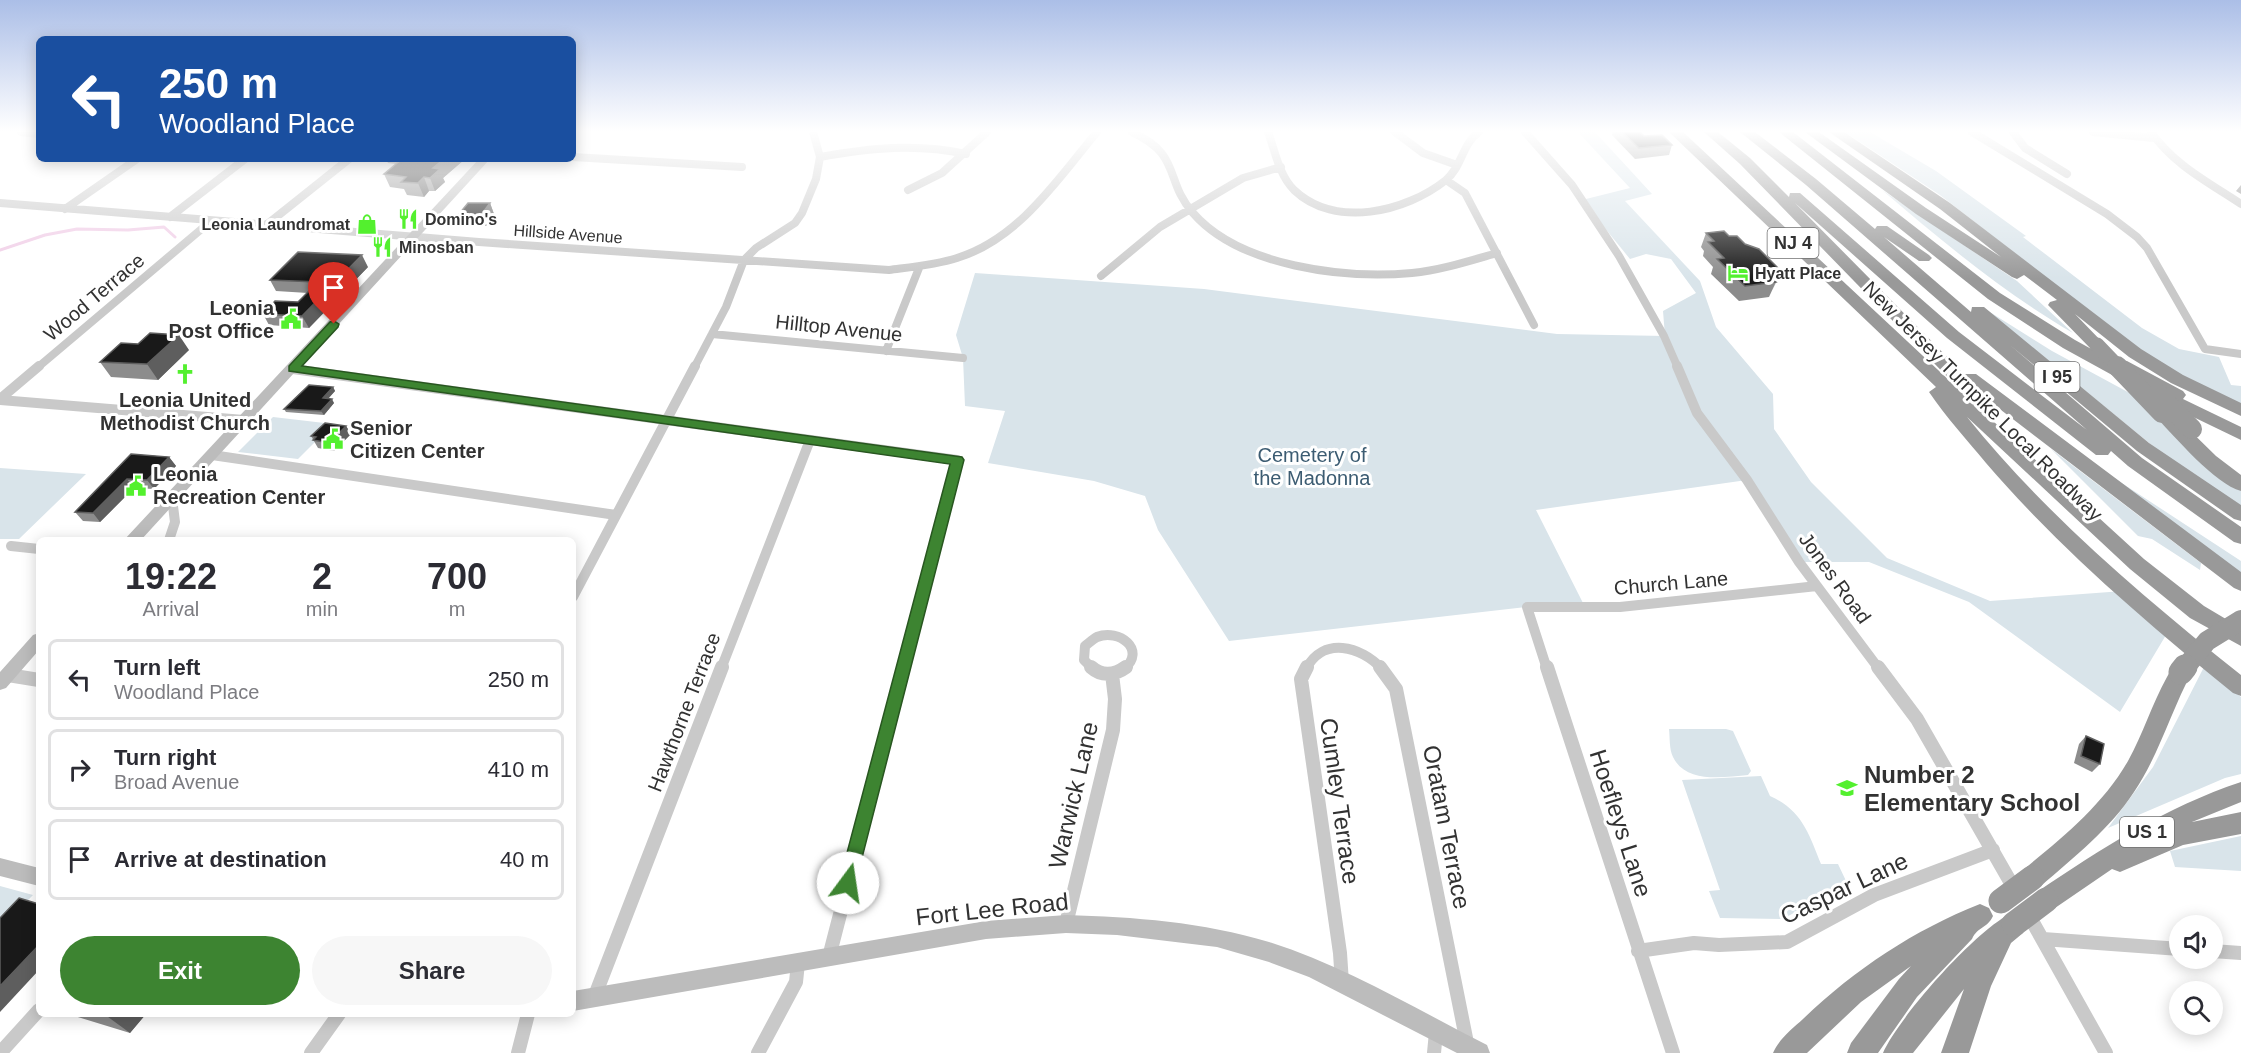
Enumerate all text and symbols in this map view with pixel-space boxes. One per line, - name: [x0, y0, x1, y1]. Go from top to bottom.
- icon: left: [60, 60, 138, 138]
- text: 250 m: [159, 60, 278, 107]
- text: Woodland Place: [159, 109, 355, 139]
- restaurant icon: Domino's: [396, 207, 420, 231]
- place label: Domino's: [425, 211, 497, 228]
- shop icon: Leonia Laundromat: [355, 212, 379, 236]
- place label: Leonia Laundromat: [202, 216, 351, 233]
- street label: Hillside Avenue: [513, 222, 623, 246]
- road number: NJ 4: [1768, 228, 1818, 258]
- restaurant icon: Minosban: [370, 235, 394, 259]
- place label: Minosban: [399, 239, 474, 256]
- street label: Wood Terrace: [40, 249, 148, 345]
- hotel icon: Hyatt Place: [1726, 261, 1750, 285]
- pin: [308, 262, 359, 324]
- place label: Hyatt Place: [1755, 265, 1841, 282]
- icon: arrive: [317, 271, 350, 304]
- street label: New Jersey Turnpike Local Roadway: [1859, 277, 2107, 525]
- place label: Leonia Post Office: [168, 297, 275, 342]
- public building icon: Leonia Post Office: [279, 307, 303, 331]
- street label: Hilltop Avenue: [774, 310, 904, 346]
- church icon: Leonia United Methodist Church: [173, 362, 197, 386]
- road number: I 95: [2034, 362, 2080, 392]
- place label: Leonia United Methodist Church: [100, 389, 270, 434]
- place label: Senior Citizen Center: [350, 417, 485, 462]
- public building icon: Senior Citizen Center: [321, 427, 345, 451]
- park label: Cemetery of the Madonna: [1254, 444, 1371, 489]
- place label: Leonia Recreation Center: [153, 463, 325, 508]
- public building icon: Leonia Recreation Center: [124, 474, 148, 498]
- street label: Jones Road: [1795, 528, 1875, 628]
- text: 19:22: [125, 556, 217, 597]
- text: 2: [312, 556, 332, 597]
- text: 700: [427, 556, 487, 597]
- street label: Church Lane: [1613, 567, 1729, 599]
- text: Arrival: [143, 598, 199, 620]
- text: min: [306, 598, 338, 620]
- text: m: [449, 598, 465, 620]
- street label: Hawthorne Terrace: [644, 629, 724, 795]
- text: Turn left: [114, 655, 200, 680]
- icon: left: [63, 663, 96, 696]
- text: 250 m: [488, 667, 549, 692]
- text: Woodland Place: [114, 681, 259, 703]
- street label: Cumley Terrace: [1315, 716, 1365, 886]
- street label: Warwick Lane: [1043, 719, 1103, 871]
- street label: Oratam Terrace: [1418, 743, 1476, 911]
- text: Turn right: [114, 745, 216, 770]
- street label: Hoefleys Lane: [1584, 746, 1658, 900]
- icon: right: [63, 753, 96, 786]
- text: 410 m: [488, 757, 549, 782]
- place label: Number 2 Elementary School: [1864, 761, 2080, 816]
- text: Broad Avenue: [114, 771, 239, 793]
- school or university icon: Number 2 Elementary School: [1835, 776, 1859, 800]
- road number: US 1: [2120, 817, 2174, 847]
- icon: arrive: [63, 843, 96, 876]
- text: Arrive at destination: [114, 847, 327, 872]
- text: 40 m: [500, 847, 549, 872]
- street label: Caspar Lane: [1776, 847, 1912, 929]
- position arrow: [816, 851, 880, 915]
- street label: Fort Lee Road: [914, 888, 1070, 930]
- map controls: [2169, 915, 2223, 1035]
- button: sound: [2169, 915, 2223, 969]
- button: Exit: [60, 936, 300, 1005]
- button: Share: [312, 936, 552, 1005]
- button: search: [2169, 981, 2223, 1035]

